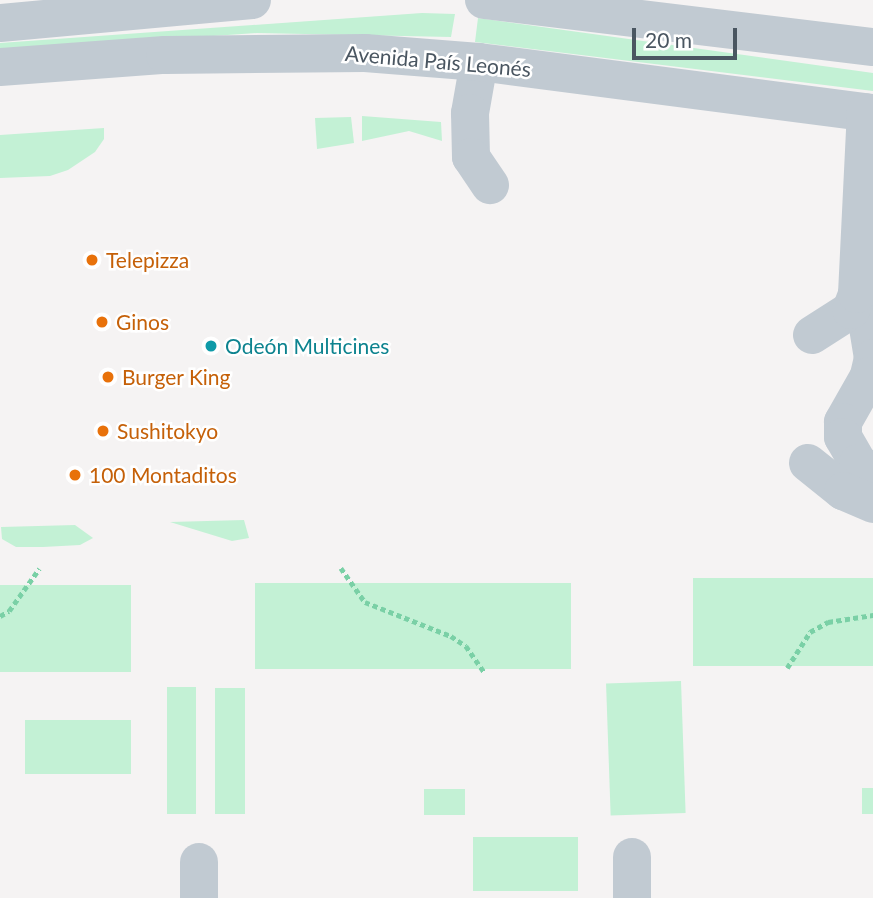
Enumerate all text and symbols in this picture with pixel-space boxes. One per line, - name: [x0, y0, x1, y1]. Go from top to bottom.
- scale bar: [635, 14, 740, 58]
- text: 20 m: [645, 27, 692, 52]
- street label: Avenida País Leonés: [344, 40, 532, 82]
- place label: Telepizza: [106, 247, 189, 273]
- marker: Telepizza: [84, 252, 100, 268]
- place label: Ginos: [116, 309, 169, 335]
- marker: Ginos: [94, 314, 110, 330]
- place label: Odeón Multicines: [225, 333, 389, 359]
- marker: Odeón Multicines: [203, 338, 219, 354]
- place label: Burger King: [122, 364, 231, 390]
- marker: Burger King: [100, 369, 116, 385]
- place label: Sushitokyo: [117, 418, 218, 444]
- marker: Sushitokyo: [95, 423, 111, 439]
- place label: 100 Montaditos: [89, 462, 237, 488]
- marker: 100 Montaditos: [67, 467, 83, 483]

